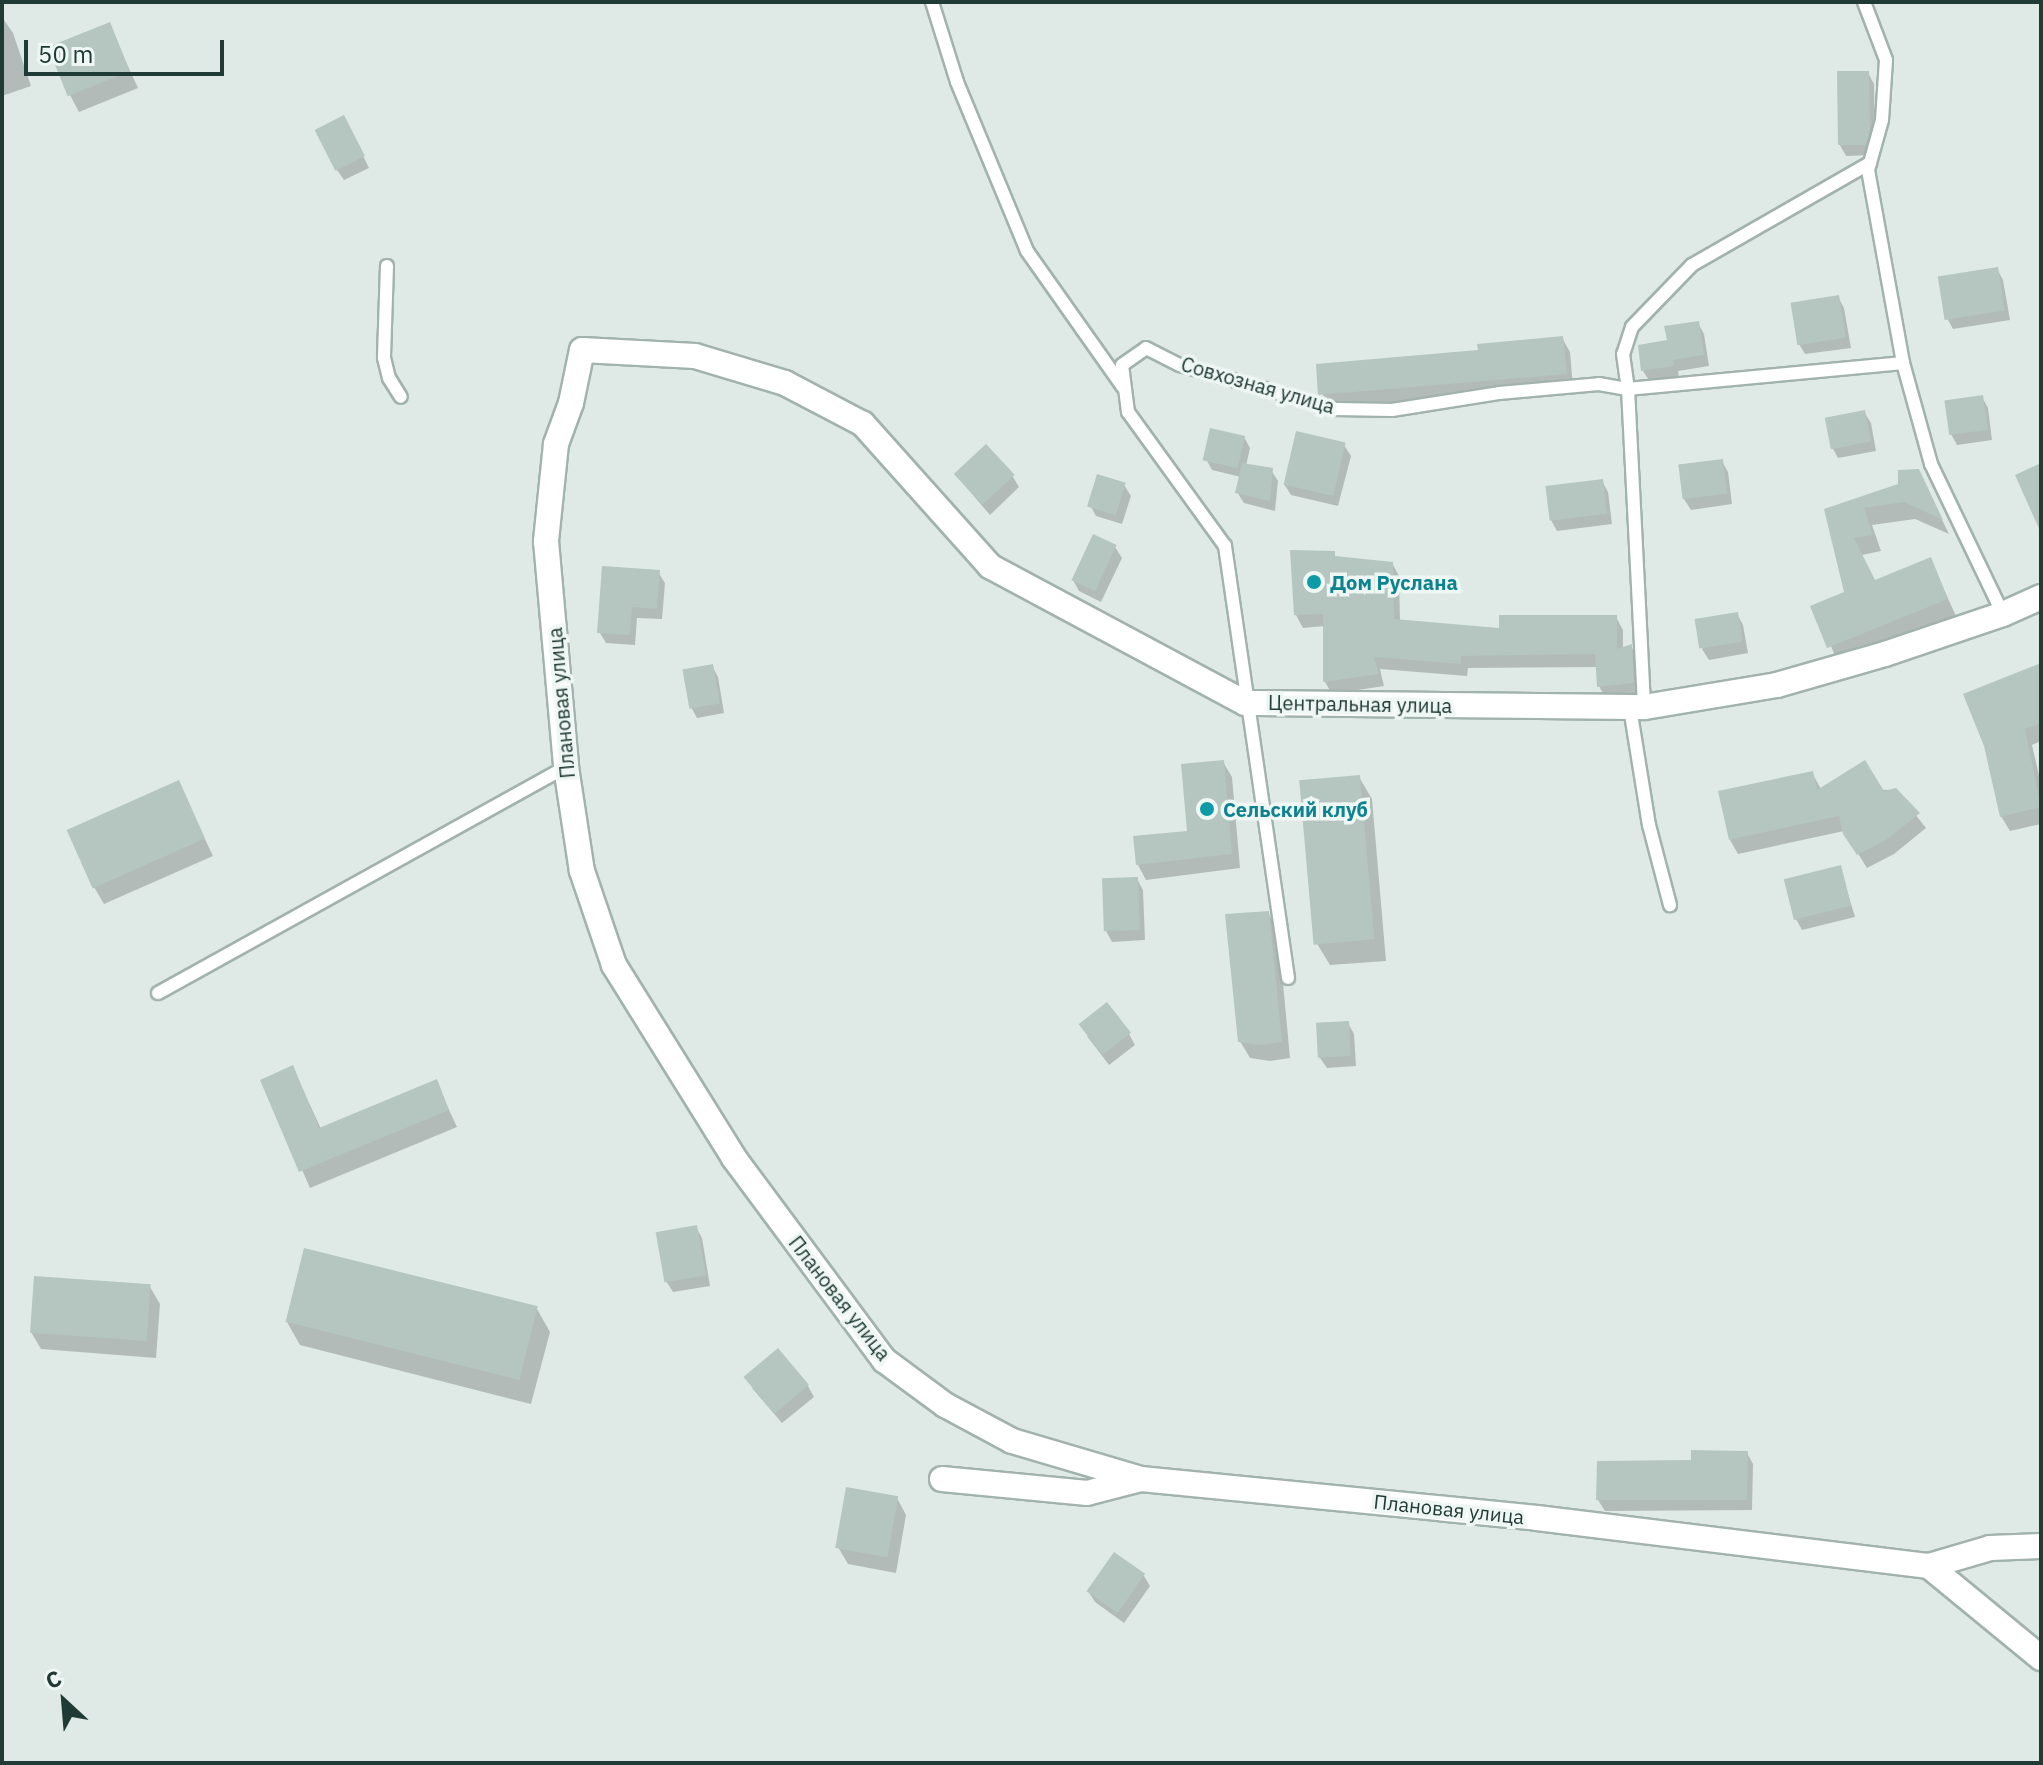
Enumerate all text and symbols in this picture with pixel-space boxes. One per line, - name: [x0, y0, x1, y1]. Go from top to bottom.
- scale bar: [28, 24, 228, 74]
- text: 50 m: [38, 38, 93, 70]
- street label: Совхозная улица: [1178, 352, 1338, 418]
- place label: Дом Руслана: [1330, 570, 1458, 594]
- marker: Дом Руслана: [1305, 573, 1323, 591]
- street label: Плановая улица: [542, 627, 580, 779]
- street label: Центральная улица: [1268, 690, 1452, 718]
- place label: Сельский клуб: [1223, 797, 1368, 821]
- marker: Сельский клуб: [1198, 800, 1216, 818]
- street label: Плановая улица: [784, 1231, 896, 1365]
- street label: Плановая улица: [1372, 1489, 1526, 1529]
- north arrow: [24, 1661, 104, 1741]
- text: С: [40, 1663, 66, 1695]

